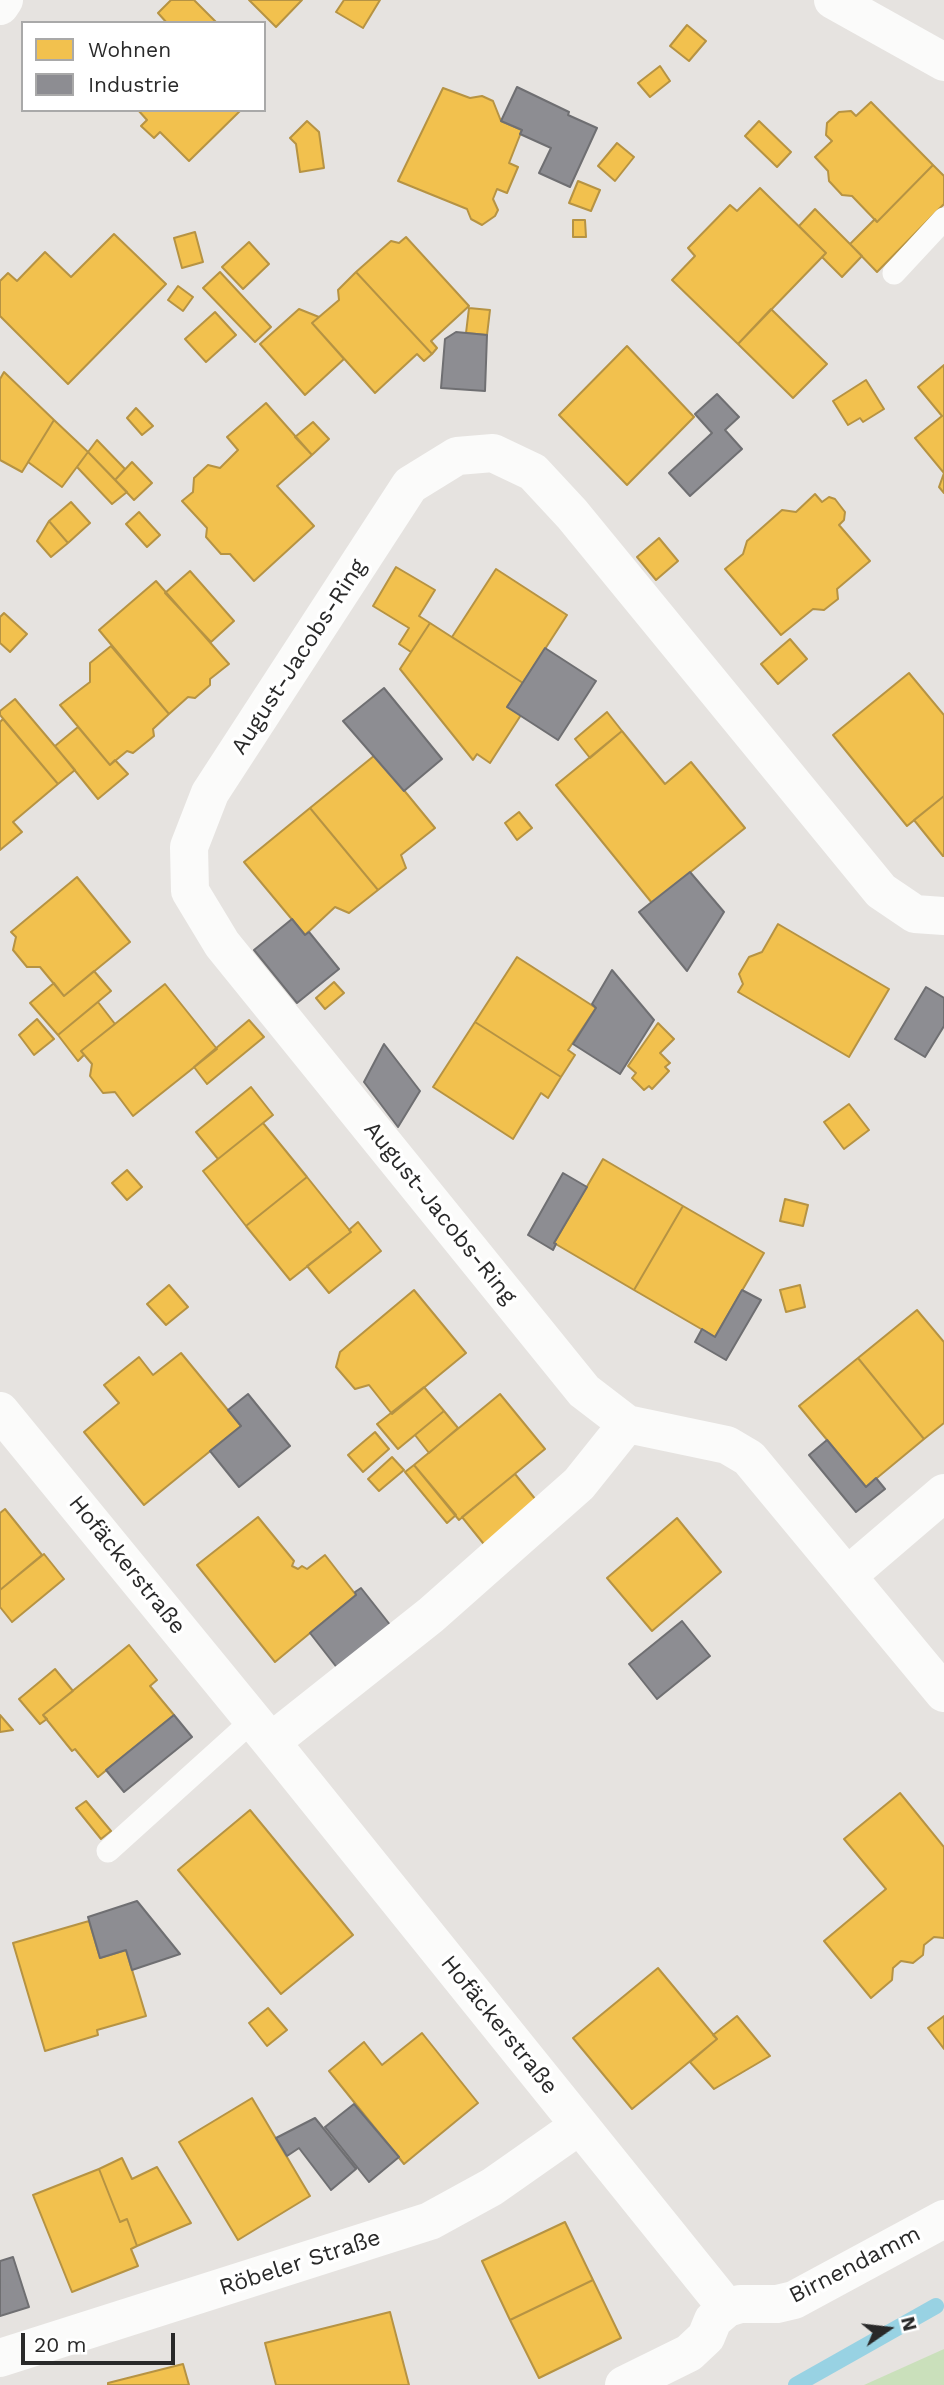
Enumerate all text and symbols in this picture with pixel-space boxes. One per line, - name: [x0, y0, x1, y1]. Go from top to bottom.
- legend: [21, 21, 266, 112]
- text: Wohnen: [88, 37, 171, 62]
- text: Industrie: [88, 72, 179, 97]
- street label: August-Jacobs-Ring: [226, 554, 372, 760]
- street label: August-Jacobs-Ring: [358, 1116, 522, 1310]
- street label: Hofäckerstraße: [63, 1490, 191, 1640]
- street label: Hofäckerstraße: [435, 1950, 563, 2100]
- street label: Birnendamm: [785, 2220, 925, 2310]
- street label: Röbeler Straße: [216, 2224, 384, 2302]
- north arrow: [853, 2294, 923, 2364]
- text: N: [896, 2314, 922, 2333]
- scale bar: [24, 2318, 178, 2362]
- text: 20 m: [34, 2332, 86, 2357]

